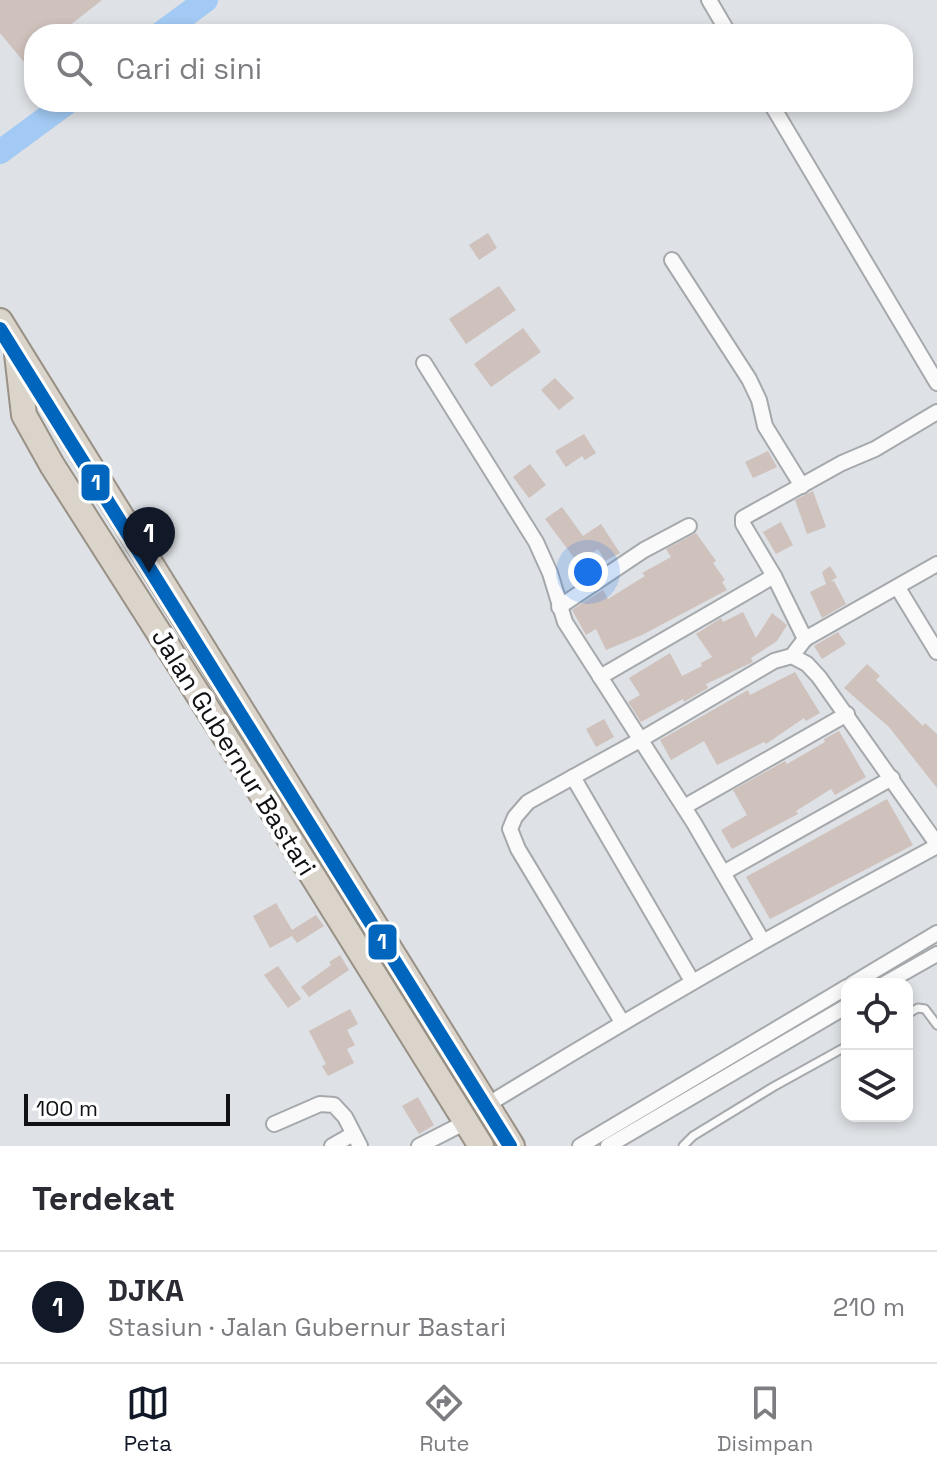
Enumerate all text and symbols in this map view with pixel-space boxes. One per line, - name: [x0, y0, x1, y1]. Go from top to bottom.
- search box: [24, 24, 913, 112]
- icon: search: [52, 46, 96, 90]
- text: Cari di sini: [116, 49, 262, 88]
- line badge: 1: [80, 463, 111, 502]
- text: 1: [91, 468, 101, 496]
- pin: 1: [123, 507, 175, 573]
- your location: [568, 552, 608, 592]
- street label: Jalan Gubernur Bastari: [144, 622, 324, 882]
- line badge: 1: [367, 923, 398, 961]
- text: 1: [377, 927, 387, 955]
- map controls: [841, 978, 913, 1122]
- button: locate: [841, 978, 913, 1050]
- button: layers: [841, 1050, 913, 1122]
- scale bar: [24, 1090, 230, 1126]
- text: 100 m: [36, 1094, 98, 1122]
- text: Terdekat: [32, 1177, 175, 1220]
- text: DJKA: [108, 1271, 184, 1310]
- text: 1: [52, 1290, 64, 1324]
- text: 210 m: [833, 1290, 905, 1324]
- text: Stasiun · Jalan Gubernur Bastari: [108, 1310, 506, 1344]
- tab: Peta: [124, 1381, 172, 1457]
- tab: Rute: [419, 1381, 470, 1457]
- tab: Disimpan: [717, 1381, 813, 1457]

